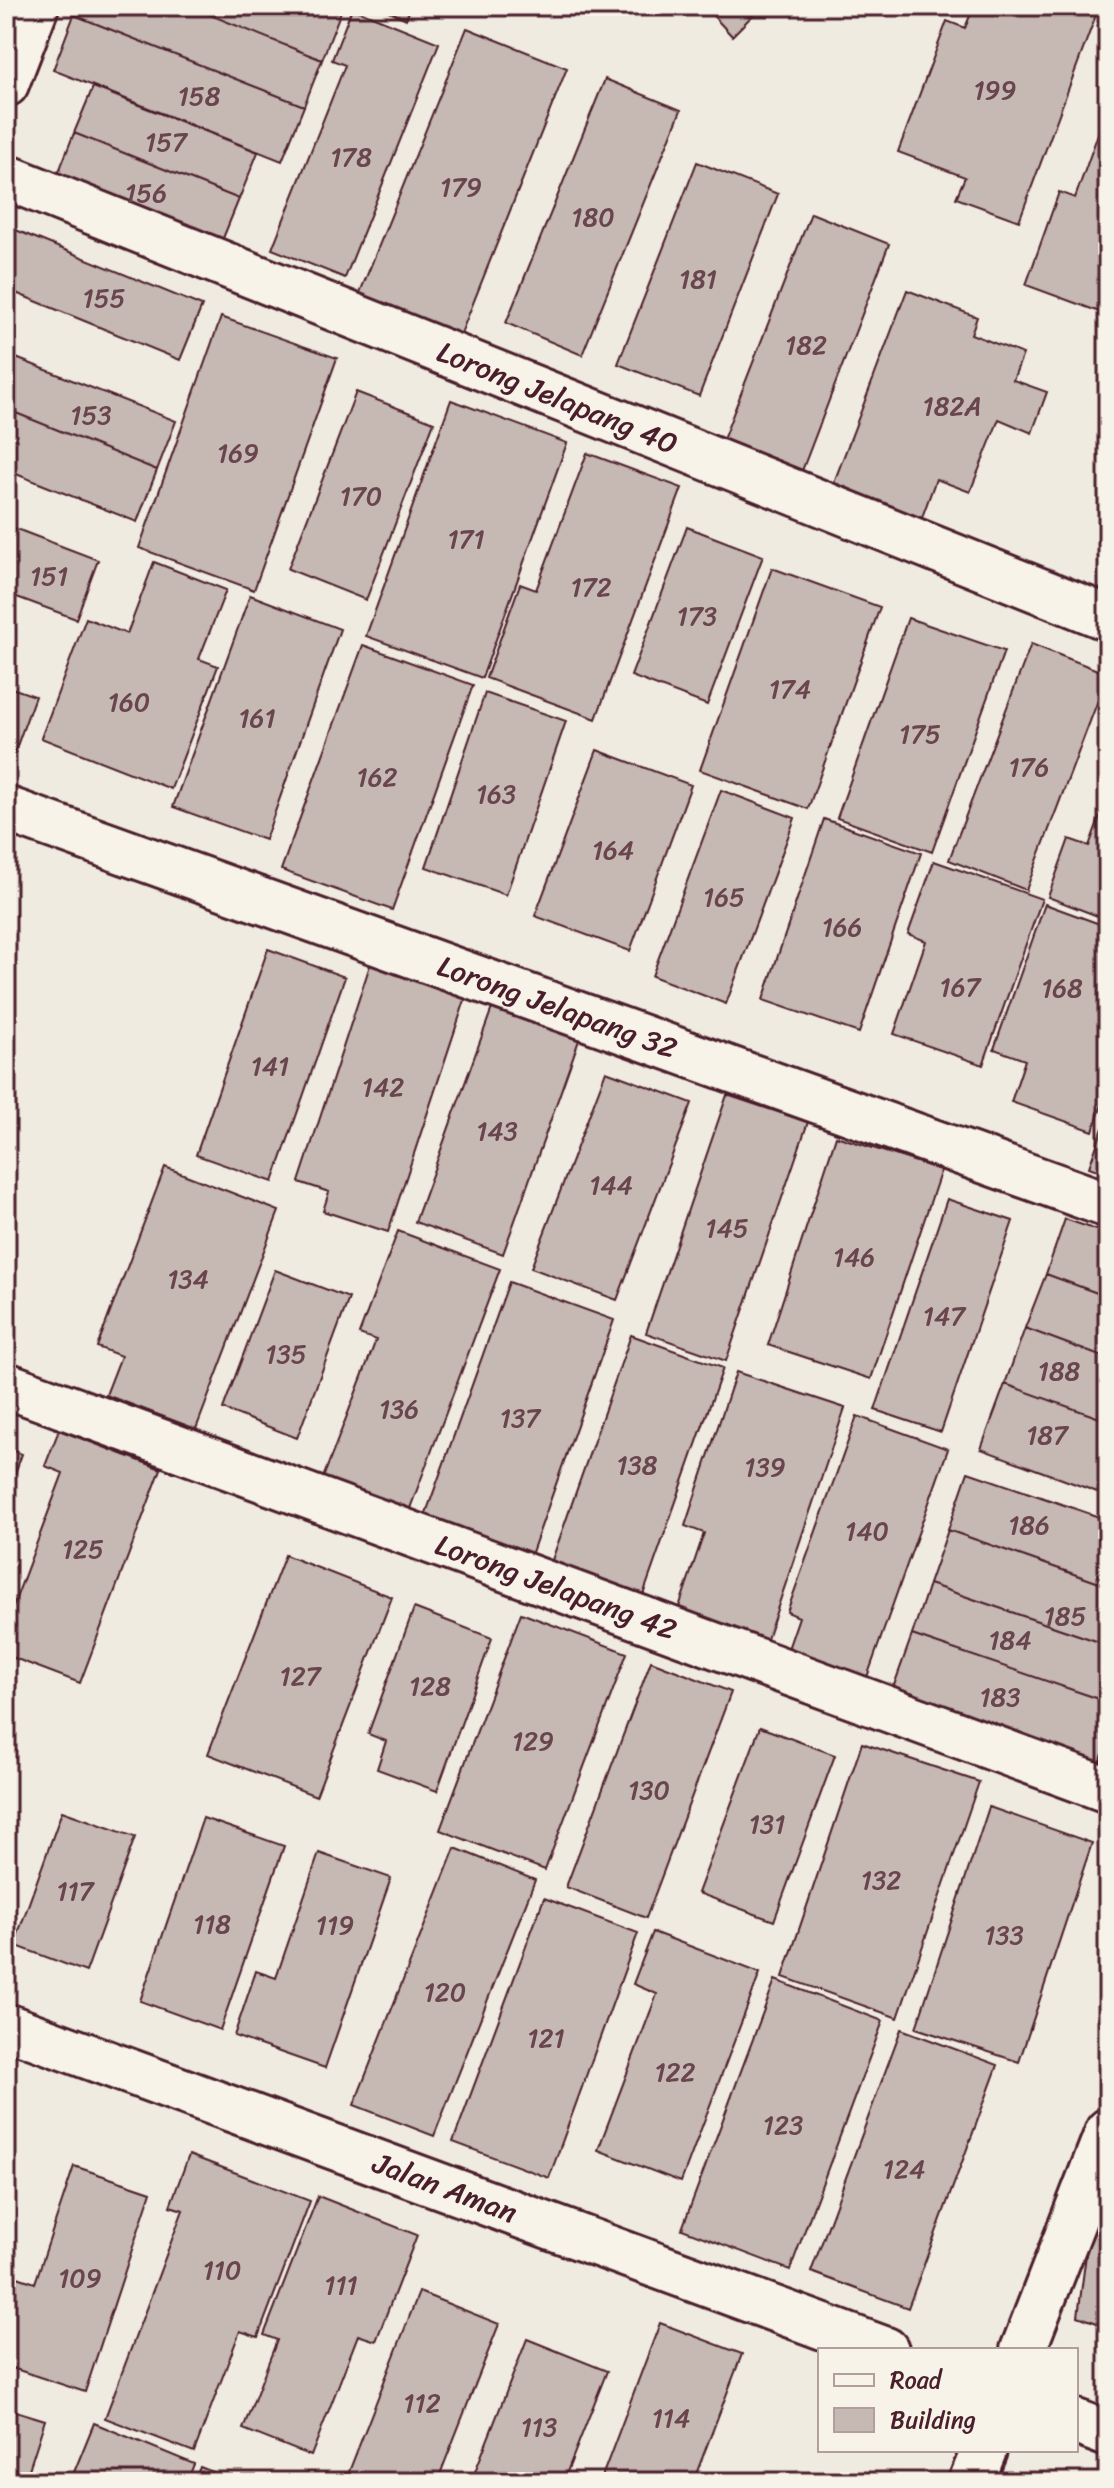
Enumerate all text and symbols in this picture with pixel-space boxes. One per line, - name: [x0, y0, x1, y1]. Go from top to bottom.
- house number: 199: [973, 67, 1017, 113]
- house number: 158: [178, 73, 221, 119]
- house number: 157: [145, 119, 189, 165]
- house number: 178: [330, 134, 372, 180]
- house number: 179: [440, 164, 482, 210]
- house number: 156: [125, 170, 167, 216]
- house number: 180: [571, 194, 615, 240]
- house number: 181: [679, 256, 717, 302]
- house number: 155: [83, 275, 126, 321]
- house number: 182: [785, 322, 827, 368]
- street label: Lorong Jelapang 40: [429, 325, 686, 470]
- house number: 182A: [923, 383, 981, 429]
- house number: 153: [70, 392, 112, 438]
- house number: 169: [217, 430, 259, 476]
- house number: 170: [340, 473, 382, 519]
- house number: 171: [447, 516, 485, 562]
- house number: 151: [30, 553, 68, 599]
- house number: 172: [570, 564, 612, 610]
- house number: 173: [677, 593, 717, 639]
- house number: 174: [769, 666, 811, 712]
- house number: 160: [108, 679, 150, 725]
- house number: 161: [238, 695, 276, 741]
- house number: 175: [899, 711, 941, 757]
- house number: 176: [1009, 744, 1049, 790]
- house number: 162: [357, 754, 397, 800]
- house number: 163: [476, 771, 516, 817]
- house number: 164: [592, 827, 634, 873]
- house number: 165: [703, 874, 745, 920]
- house number: 166: [822, 904, 862, 950]
- street label: Lorong Jelapang 32: [430, 939, 685, 1075]
- house number: 167: [940, 964, 983, 1010]
- house number: 168: [1041, 965, 1083, 1011]
- house number: 141: [251, 1043, 289, 1089]
- house number: 142: [362, 1064, 404, 1110]
- house number: 143: [476, 1108, 518, 1154]
- house number: 144: [589, 1162, 633, 1208]
- house number: 145: [705, 1205, 749, 1251]
- house number: 146: [833, 1234, 875, 1280]
- house number: 134: [167, 1256, 209, 1302]
- house number: 147: [923, 1293, 967, 1339]
- house number: 135: [265, 1331, 307, 1377]
- house number: 188: [1038, 1348, 1081, 1394]
- house number: 136: [379, 1386, 419, 1432]
- house number: 137: [500, 1395, 542, 1441]
- house number: 187: [1026, 1412, 1070, 1458]
- house number: 138: [616, 1442, 658, 1488]
- house number: 139: [744, 1444, 786, 1490]
- house number: 186: [1008, 1502, 1050, 1548]
- house number: 140: [845, 1508, 889, 1554]
- street label: Lorong Jelapang 42: [427, 1518, 685, 1656]
- house number: 125: [62, 1526, 104, 1572]
- house number: 185: [1044, 1593, 1086, 1639]
- house number: 184: [988, 1617, 1032, 1663]
- house number: 127: [279, 1653, 323, 1699]
- house number: 128: [409, 1663, 451, 1709]
- house number: 183: [979, 1674, 1021, 1720]
- house number: 129: [512, 1718, 554, 1764]
- house number: 130: [628, 1767, 670, 1813]
- house number: 131: [749, 1801, 785, 1847]
- house number: 132: [861, 1857, 901, 1903]
- house number: 117: [56, 1868, 96, 1914]
- house number: 118: [193, 1901, 231, 1947]
- house number: 119: [316, 1902, 354, 1948]
- house number: 133: [984, 1912, 1024, 1958]
- house number: 120: [424, 1969, 466, 2015]
- house number: 121: [527, 2015, 565, 2061]
- house number: 122: [654, 2049, 696, 2095]
- house number: 123: [763, 2102, 803, 2148]
- street label: Jalan Aman: [364, 2136, 525, 2239]
- house number: 124: [883, 2146, 925, 2192]
- house number: 110: [203, 2247, 241, 2293]
- house number: 109: [58, 2255, 102, 2301]
- house number: 111: [324, 2262, 358, 2308]
- legend: [818, 2348, 1078, 2452]
- text: Road: [890, 2359, 944, 2401]
- house number: 112: [403, 2380, 441, 2426]
- house number: 114: [652, 2395, 690, 2441]
- text: Building: [890, 2399, 976, 2441]
- house number: 113: [521, 2404, 557, 2450]

